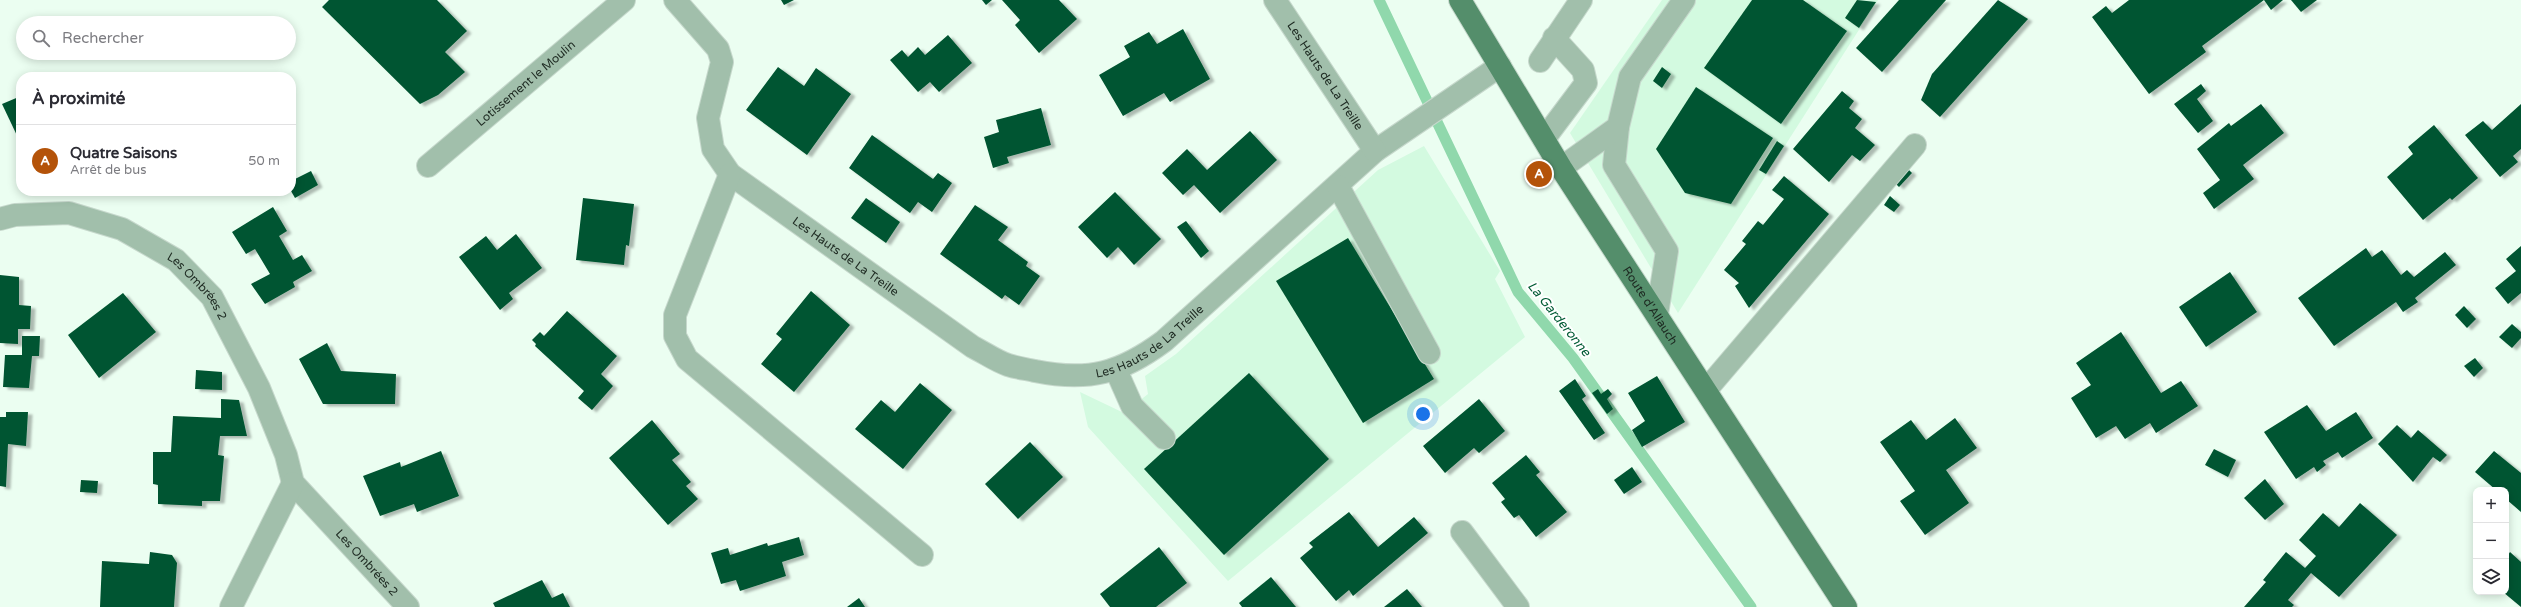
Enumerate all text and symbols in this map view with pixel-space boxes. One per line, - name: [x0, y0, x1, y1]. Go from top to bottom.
- search box: [16, 16, 296, 60]
- street label: Les Hauts de La Treille: [1284, 19, 1366, 133]
- icon: search: [30, 27, 52, 49]
- text: Rechercher: [62, 29, 144, 47]
- street label: Lotissement le Moulin: [473, 38, 578, 129]
- text: À proximité: [32, 88, 125, 109]
- text: Quatre Saisons: [70, 144, 177, 162]
- text: A: [40, 153, 50, 169]
- text: 50 m: [248, 153, 280, 169]
- pin: A: [1526, 159, 1552, 189]
- text: Arrêt de bus: [70, 162, 146, 178]
- street label: Les Hauts de La Treille: [790, 214, 902, 299]
- street label: Les Ombrées 2: [165, 250, 230, 322]
- street label: Route d'Allauch: [1620, 264, 1681, 347]
- water label: La Garderonne: [1524, 278, 1594, 360]
- street label: Les Hauts de La Treille: [1094, 302, 1206, 381]
- your location: [1413, 404, 1433, 424]
- map controls: [2473, 487, 2509, 595]
- button: +: [2473, 487, 2509, 523]
- button: −: [2473, 523, 2509, 559]
- street label: Les Ombrées 2: [333, 527, 401, 599]
- button: layers: [2473, 559, 2509, 595]

